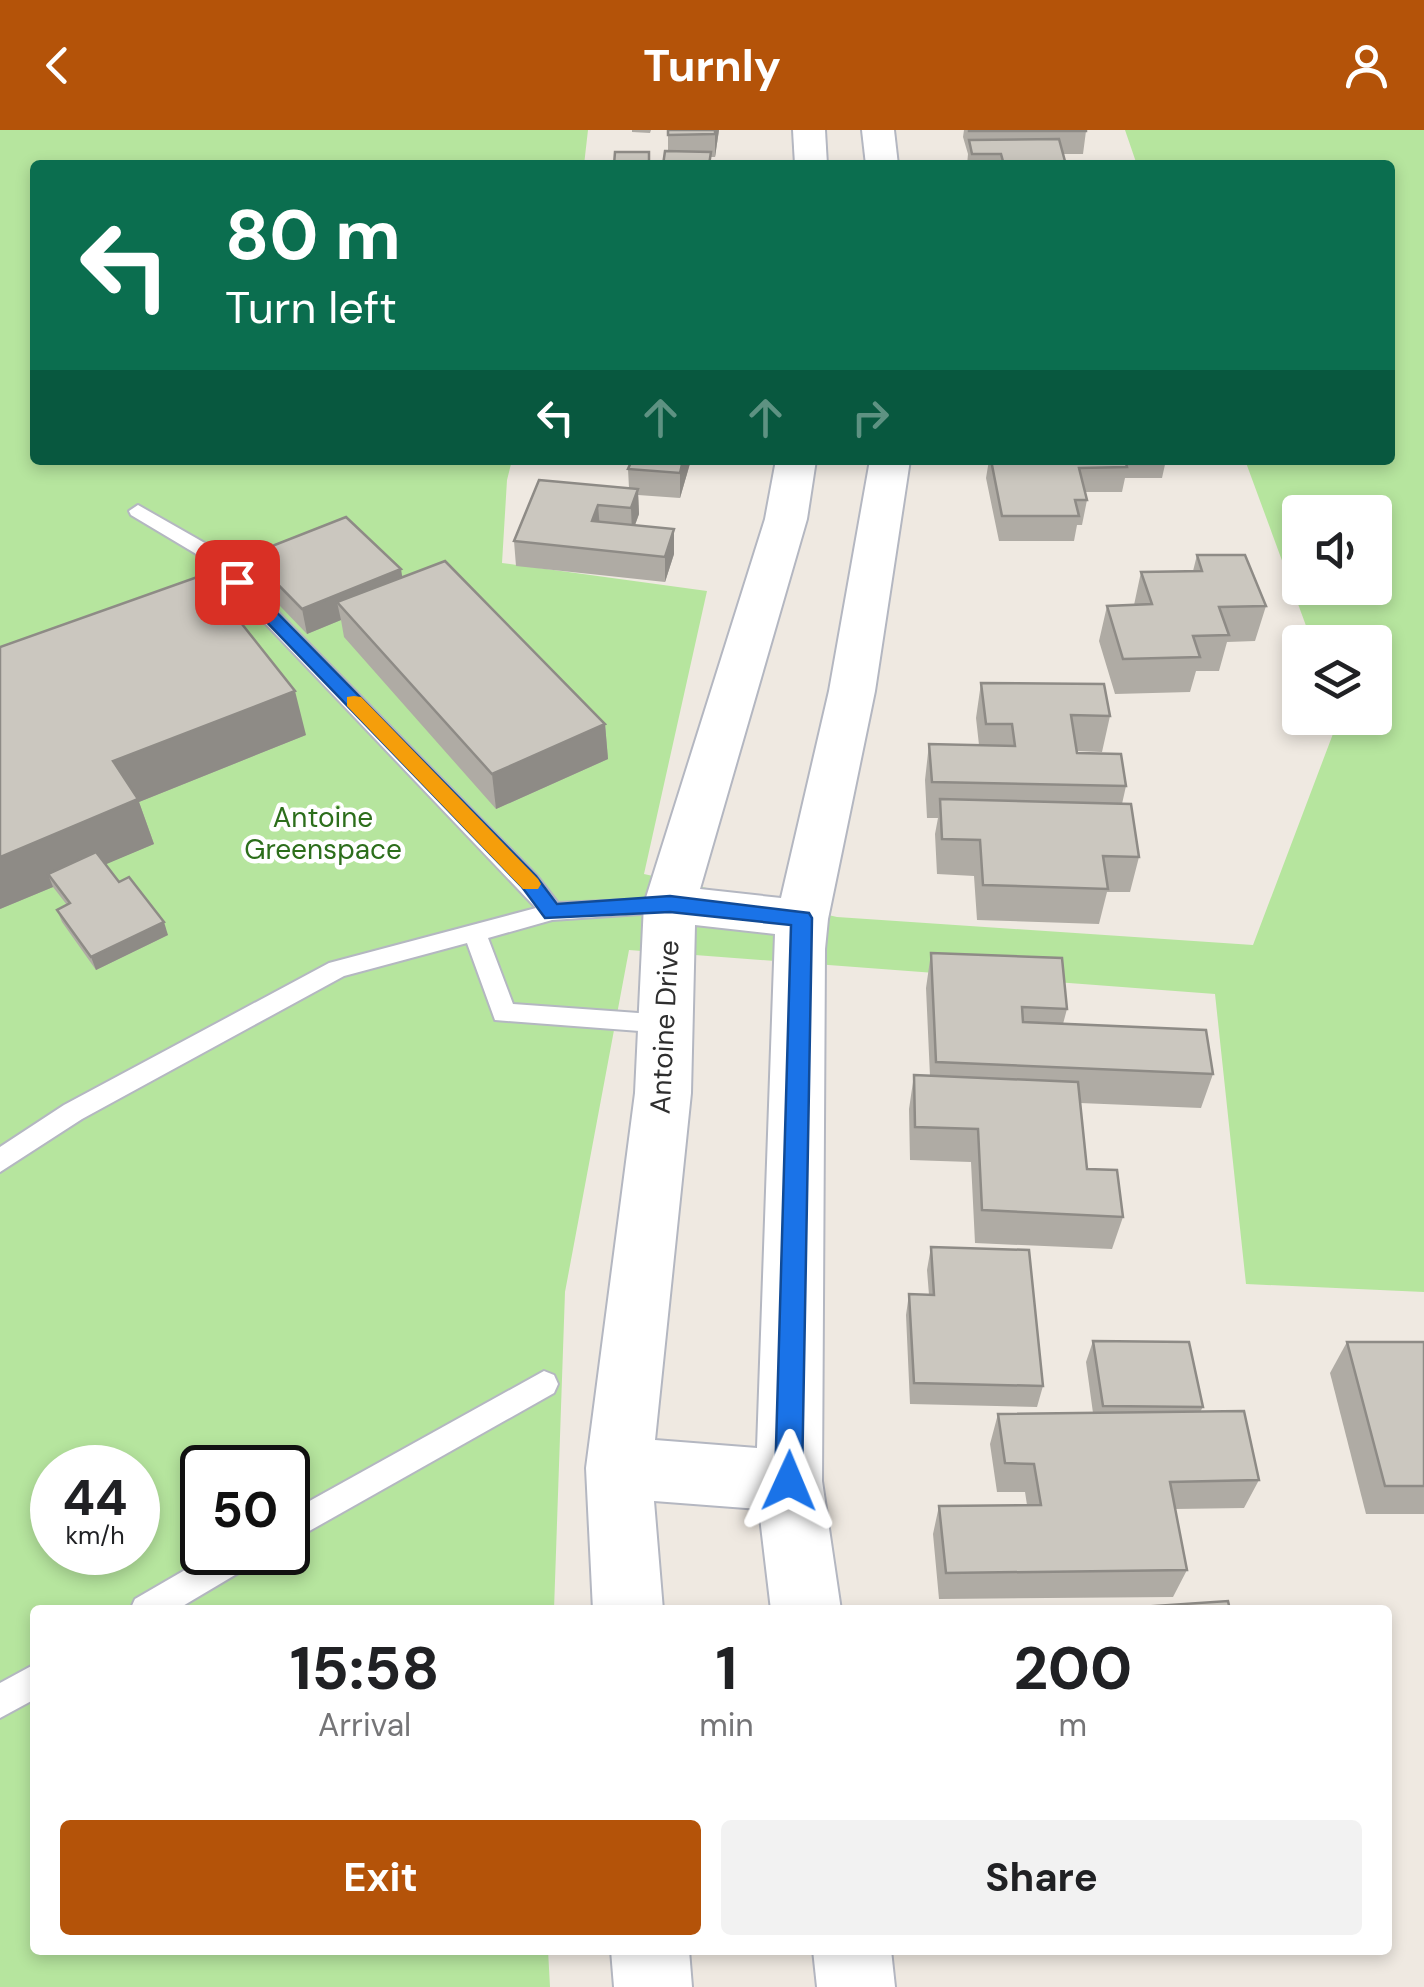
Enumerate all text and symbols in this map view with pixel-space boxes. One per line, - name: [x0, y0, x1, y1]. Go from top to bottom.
- text: Turnly: [643, 36, 781, 95]
- icon: back: [30, 38, 85, 93]
- icon: person: [1339, 38, 1394, 93]
- text: 80 m: [225, 190, 401, 281]
- icon: left: [60, 200, 190, 330]
- text: Turn left: [225, 278, 397, 337]
- icon: left: [528, 390, 583, 445]
- icon: ahead: [633, 390, 688, 445]
- icon: ahead: [738, 390, 793, 445]
- icon: right: [843, 390, 898, 445]
- map controls: [1282, 495, 1392, 735]
- button: sound: [1282, 495, 1392, 605]
- pin: [195, 540, 280, 625]
- icon: arrive: [210, 555, 265, 610]
- button: layers: [1282, 625, 1392, 735]
- park label: Antoine Greenspace: [244, 799, 402, 868]
- street label: Antoine Drive: [641, 939, 688, 1115]
- position arrow: [737, 1429, 841, 1533]
- speed limit sign: 50: [180, 1445, 310, 1575]
- text: 44: [63, 1465, 128, 1531]
- text: km/h: [65, 1519, 125, 1552]
- text: 15:58: [290, 1629, 439, 1708]
- text: 1: [716, 1629, 737, 1708]
- text: 200: [1013, 1629, 1132, 1708]
- text: Arrival: [318, 1704, 411, 1746]
- text: min: [699, 1704, 754, 1746]
- text: m: [1059, 1704, 1087, 1746]
- button: Exit: [60, 1820, 701, 1935]
- button: Share: [721, 1820, 1362, 1935]

